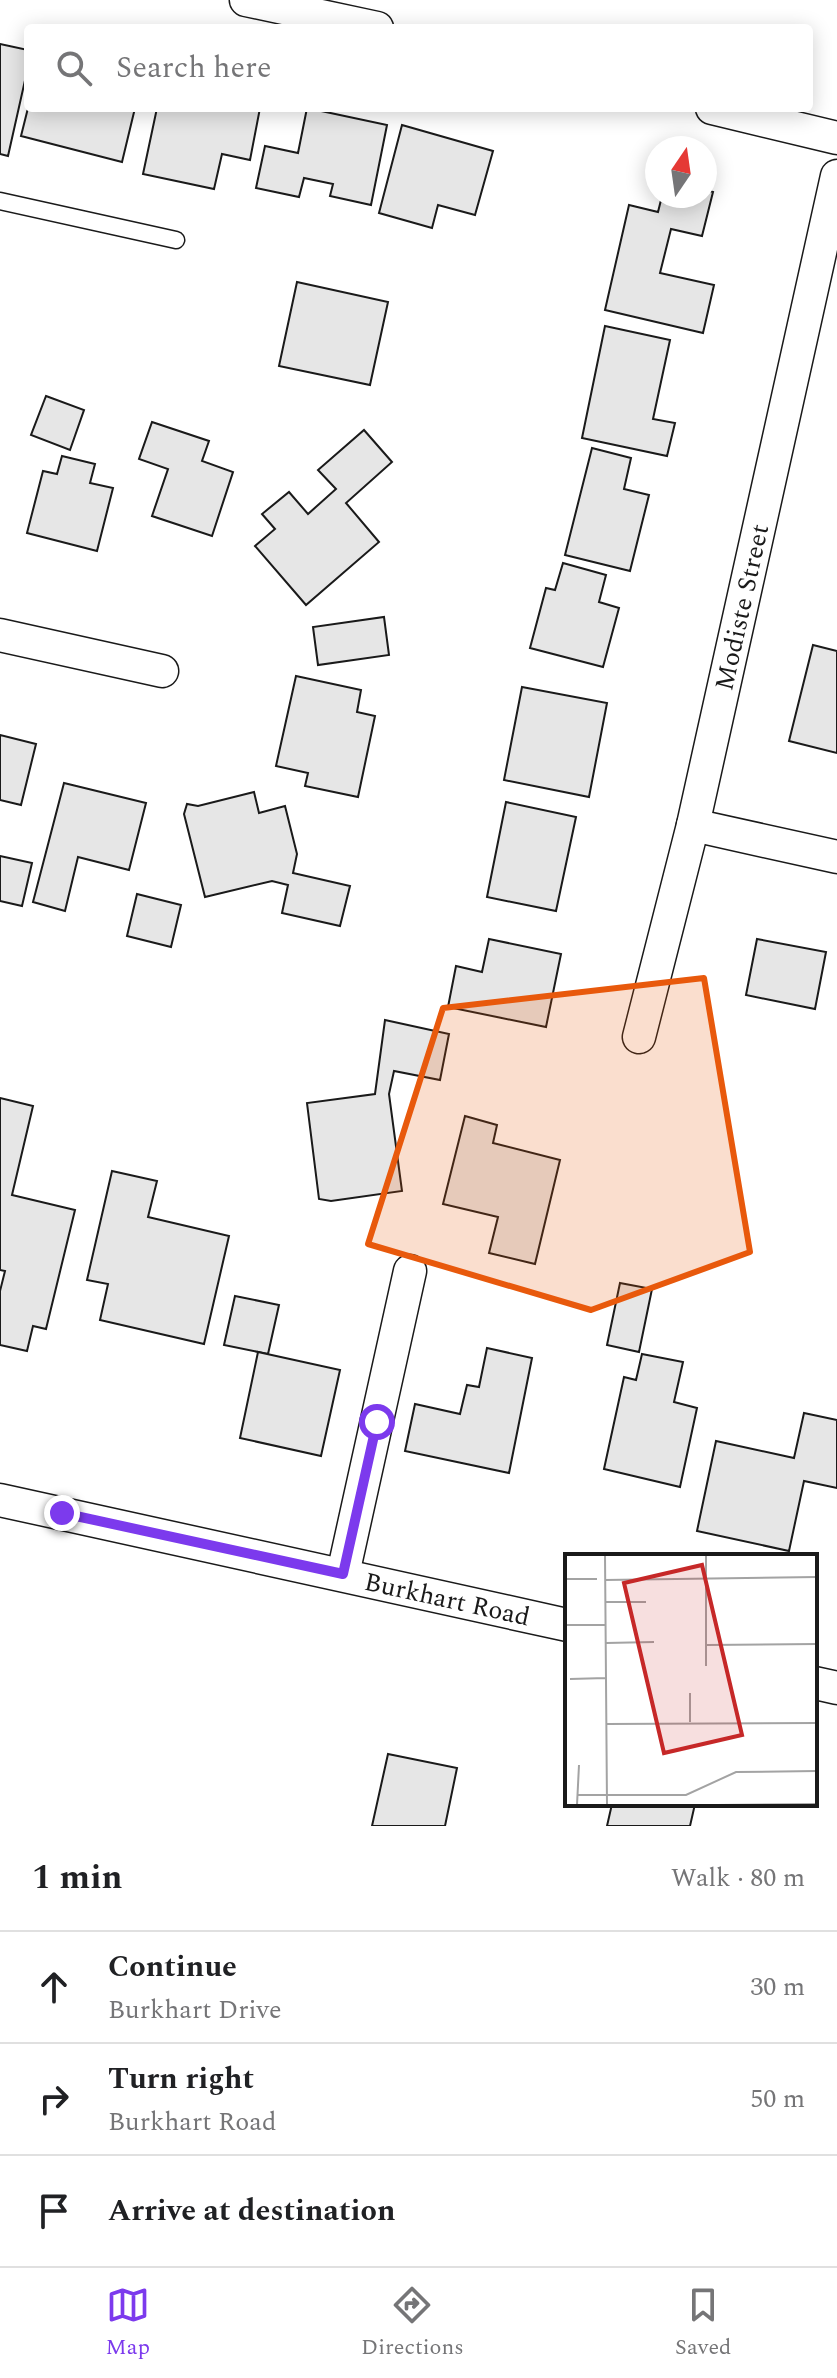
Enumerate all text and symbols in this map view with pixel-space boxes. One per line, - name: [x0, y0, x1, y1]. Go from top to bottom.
- search box: [24, 24, 813, 112]
- text: Search here: [116, 45, 272, 91]
- icon: search: [52, 46, 96, 90]
- north arrow: [645, 136, 717, 208]
- street label: Modiste Street: [704, 520, 780, 694]
- route start: [359, 1404, 395, 1440]
- route end: [44, 1495, 80, 1531]
- inset map: [565, 1554, 817, 1806]
- street label: Burkhart Road: [360, 1562, 534, 1637]
- text: 1 min: [32, 1852, 122, 1904]
- text: Walk · 80 m: [671, 1858, 805, 1898]
- text: Continue: [108, 1944, 237, 1990]
- icon: ahead: [32, 1965, 76, 2009]
- text: 30 m: [750, 1967, 805, 2007]
- text: Burkhart Drive: [108, 1990, 282, 2030]
- text: Turn right: [108, 2056, 254, 2102]
- icon: right: [32, 2077, 76, 2121]
- text: 50 m: [750, 2079, 805, 2119]
- text: Burkhart Road: [108, 2102, 277, 2142]
- text: Arrive at destination: [108, 2188, 395, 2234]
- icon: arrive: [32, 2189, 76, 2233]
- tab: Map: [106, 2283, 150, 2364]
- tab: Directions: [361, 2283, 464, 2364]
- tab: Saved: [675, 2283, 731, 2364]

